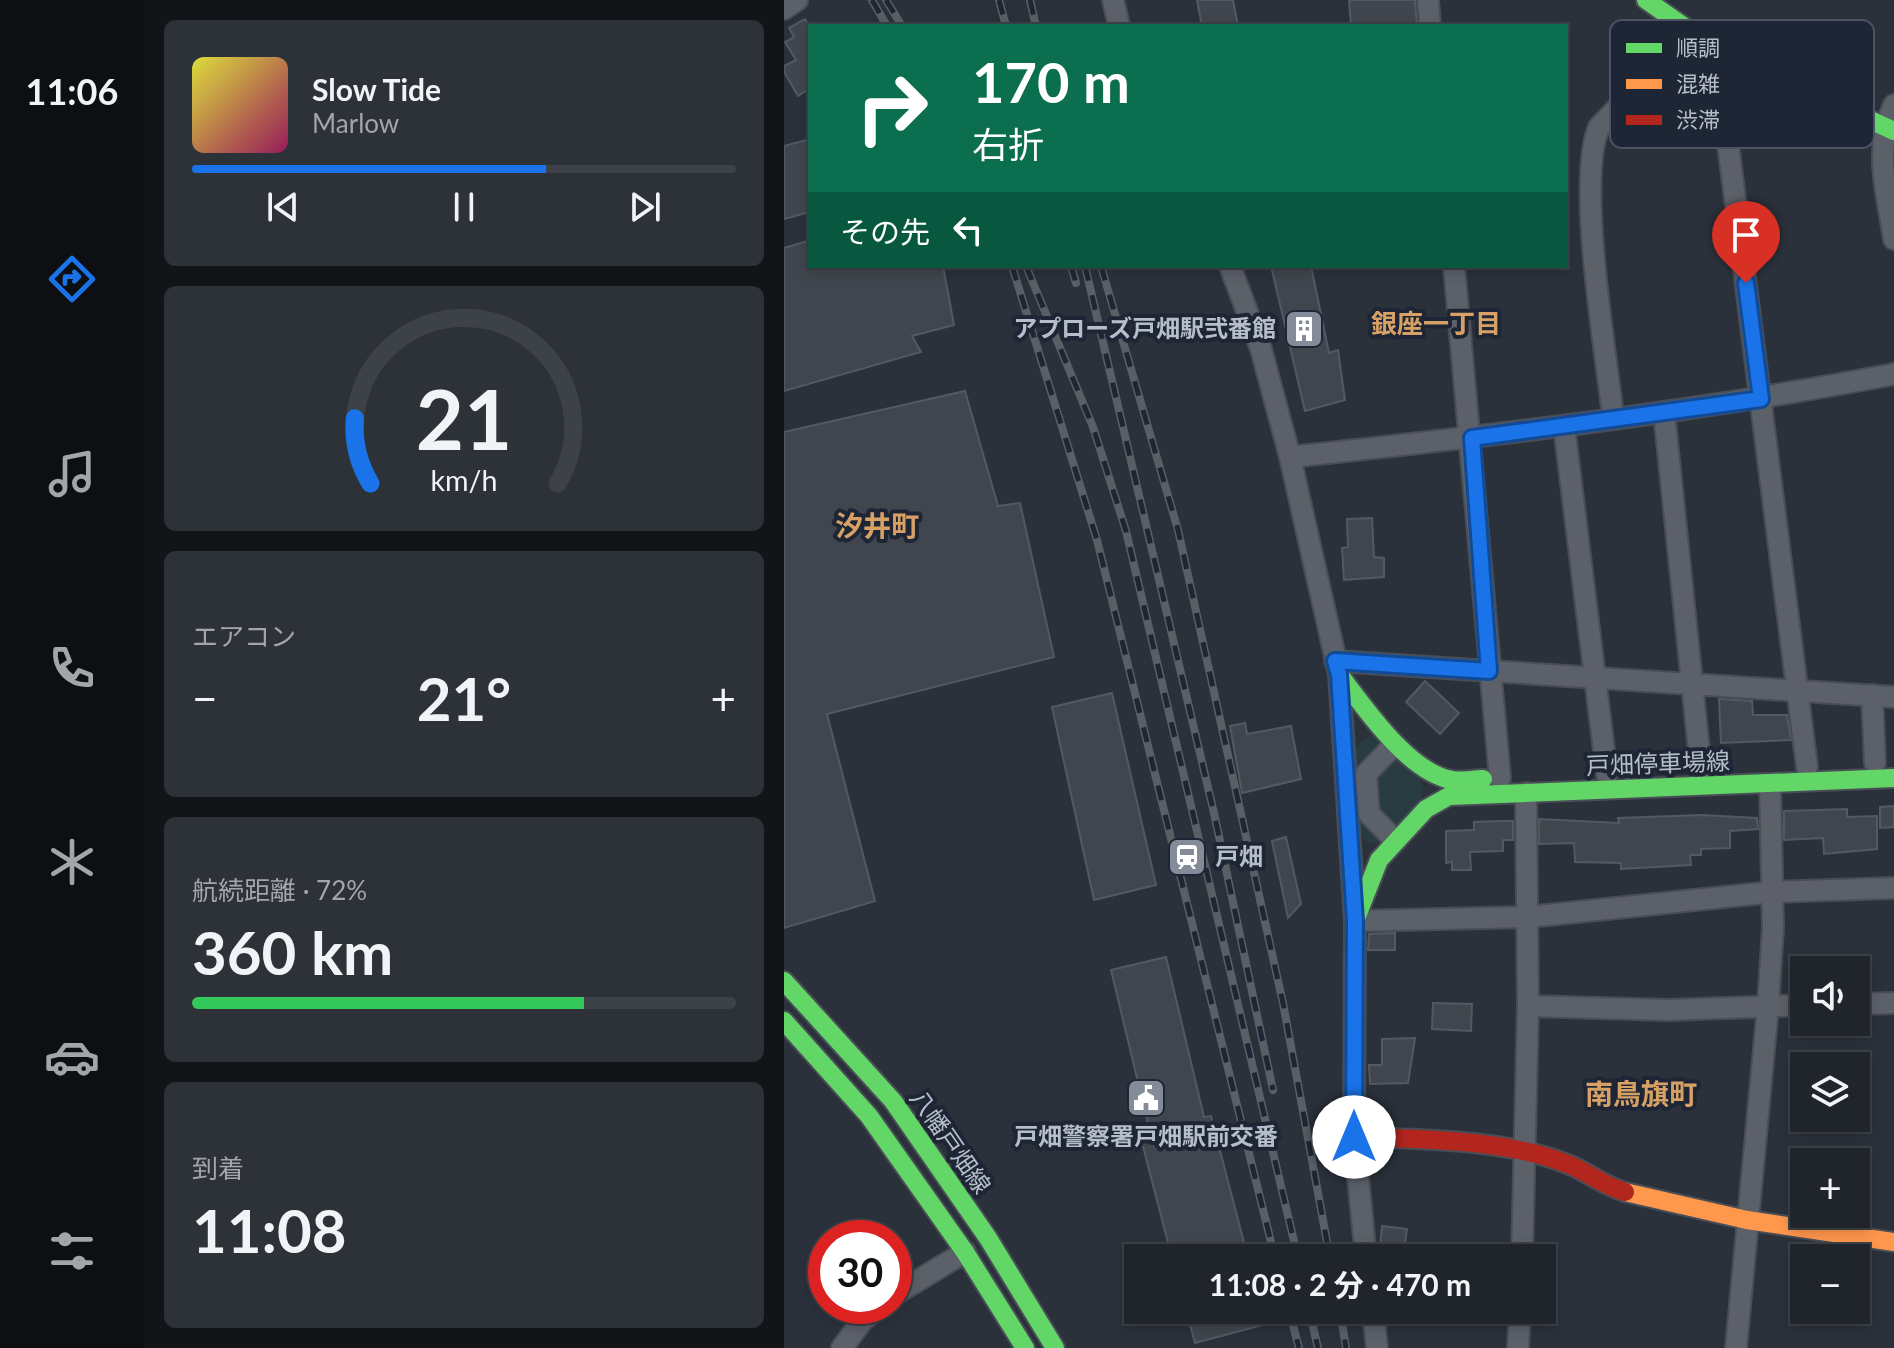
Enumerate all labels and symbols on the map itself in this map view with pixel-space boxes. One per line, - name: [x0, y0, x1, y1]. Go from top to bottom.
- legend: [1610, 20, 1874, 148]
- text: 順調: [1676, 34, 1720, 61]
- text: 混雑: [1676, 70, 1720, 97]
- text: 渋滞: [1676, 106, 1720, 133]
- pin: [1712, 201, 1780, 283]
- district label: 銀座一丁目: [1371, 307, 1501, 339]
- building icon: アプローズ戸畑駅弐番館: [1283, 308, 1325, 350]
- place label: アプローズ戸畑駅弐番館: [1013, 313, 1276, 342]
- district label: 汐井町: [835, 508, 919, 542]
- street label: 戸畑停車場線: [1585, 745, 1730, 780]
- station icon: 戸畑: [1166, 836, 1208, 878]
- place label: 戸畑: [1215, 841, 1263, 870]
- district label: 南鳥旗町: [1585, 1076, 1697, 1110]
- public building icon: 戸畑警察署戸畑駅前交番: [1125, 1077, 1167, 1119]
- street label: 八幡戸畑線: [905, 1084, 998, 1199]
- position arrow: [1312, 1095, 1396, 1179]
- place label: 戸畑警察署戸畑駅前交番: [1014, 1121, 1278, 1150]
- speed limit sign: 30: [808, 1220, 912, 1324]

